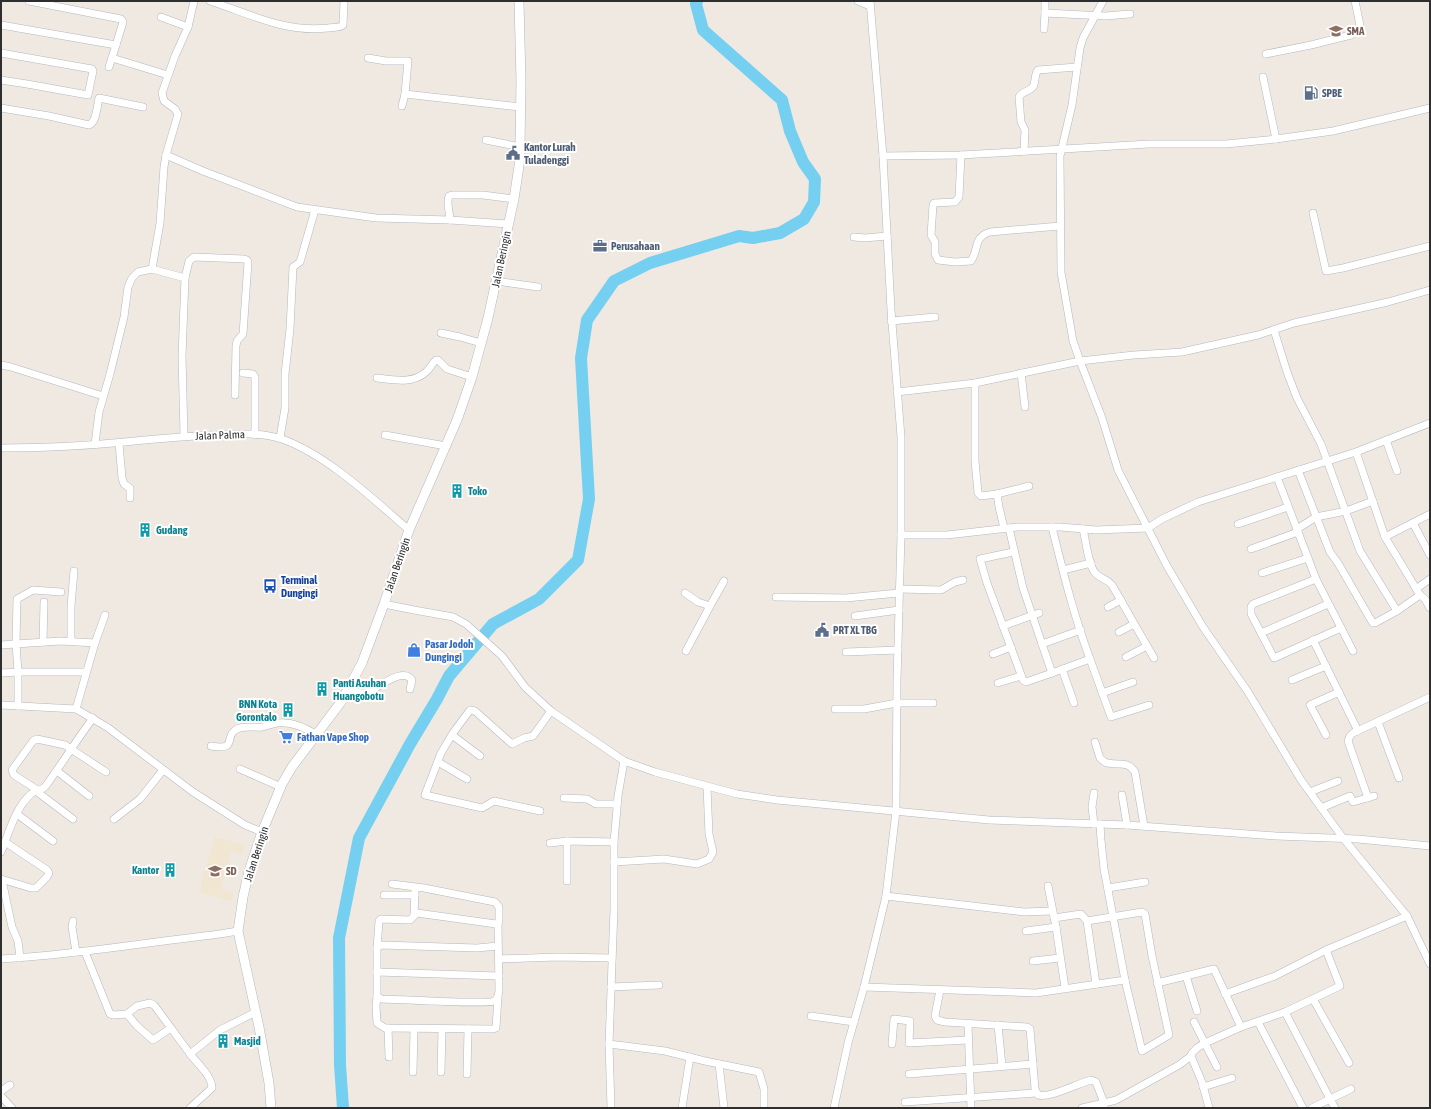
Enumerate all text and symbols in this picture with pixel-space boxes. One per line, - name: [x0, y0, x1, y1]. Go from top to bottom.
- school or university icon: SMA: [1328, 23, 1344, 39]
- place label: SMA: [1347, 25, 1365, 37]
- fuel station icon: SPBE: [1303, 85, 1319, 101]
- place label: SPBE: [1322, 87, 1342, 99]
- place label: Kantor Lurah Tuladenggi: [524, 141, 576, 166]
- public building icon: Kantor Lurah Tuladenggi: [505, 145, 521, 161]
- street label: Jalan Beringin: [489, 230, 513, 288]
- office icon: Perusahaan: [592, 238, 608, 254]
- place label: Perusahaan: [611, 240, 660, 252]
- street label: Jalan Palma: [195, 428, 245, 442]
- building icon: Toko: [449, 483, 465, 499]
- place label: Toko: [468, 485, 487, 497]
- building icon: Gudang: [137, 522, 153, 538]
- place label: Gudang: [156, 524, 188, 536]
- street label: Jalan Beringin: [382, 536, 412, 594]
- place label: Terminal Dungingi: [281, 574, 318, 599]
- bus stop icon: Terminal Dungingi: [262, 578, 278, 594]
- public building icon: PRT XL TBG: [814, 622, 830, 638]
- place label: PRT XL TBG: [833, 624, 877, 636]
- place label: Pasar Jodoh Dungingi: [425, 638, 473, 663]
- shop icon: Pasar Jodoh Dungingi: [406, 642, 422, 658]
- place label: Panti Asuhan Huangobotu: [333, 677, 386, 702]
- building icon: Panti Asuhan Huangobotu: [314, 681, 330, 697]
- place label: BNN Kota Gorontalo: [236, 698, 277, 723]
- building icon: BNN Kota Gorontalo: [280, 702, 296, 718]
- supermarket icon: Fathan Vape Shop: [278, 729, 294, 745]
- place label: Fathan Vape Shop: [297, 731, 369, 743]
- street label: Jalan Beringin: [241, 825, 271, 883]
- building icon: Kantor: [162, 862, 178, 878]
- school or university icon: SD: [207, 863, 223, 879]
- place label: Kantor: [132, 864, 160, 876]
- place label: SD: [226, 865, 237, 877]
- building icon: Masjid: [215, 1033, 231, 1049]
- place label: Masjid: [234, 1035, 261, 1047]

